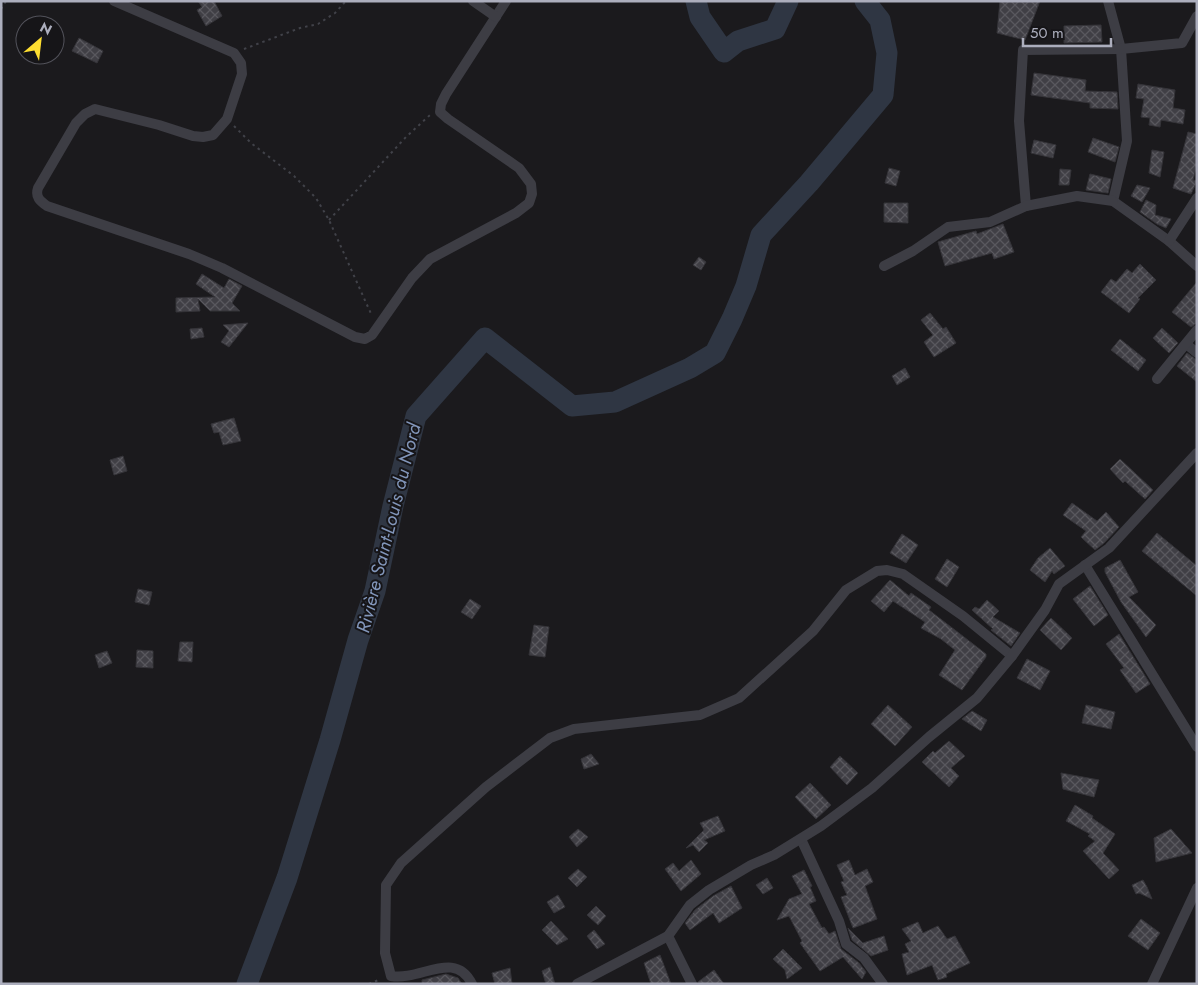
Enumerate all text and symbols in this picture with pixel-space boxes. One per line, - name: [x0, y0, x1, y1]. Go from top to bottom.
- north arrow: [15, 15, 65, 65]
- scale bar: [1023, 15, 1110, 47]
- text: N: [36, 17, 56, 40]
- text: 50 m: [1030, 22, 1064, 44]
- water label: Rivière Saint-Louis du Nord: [349, 419, 428, 636]

